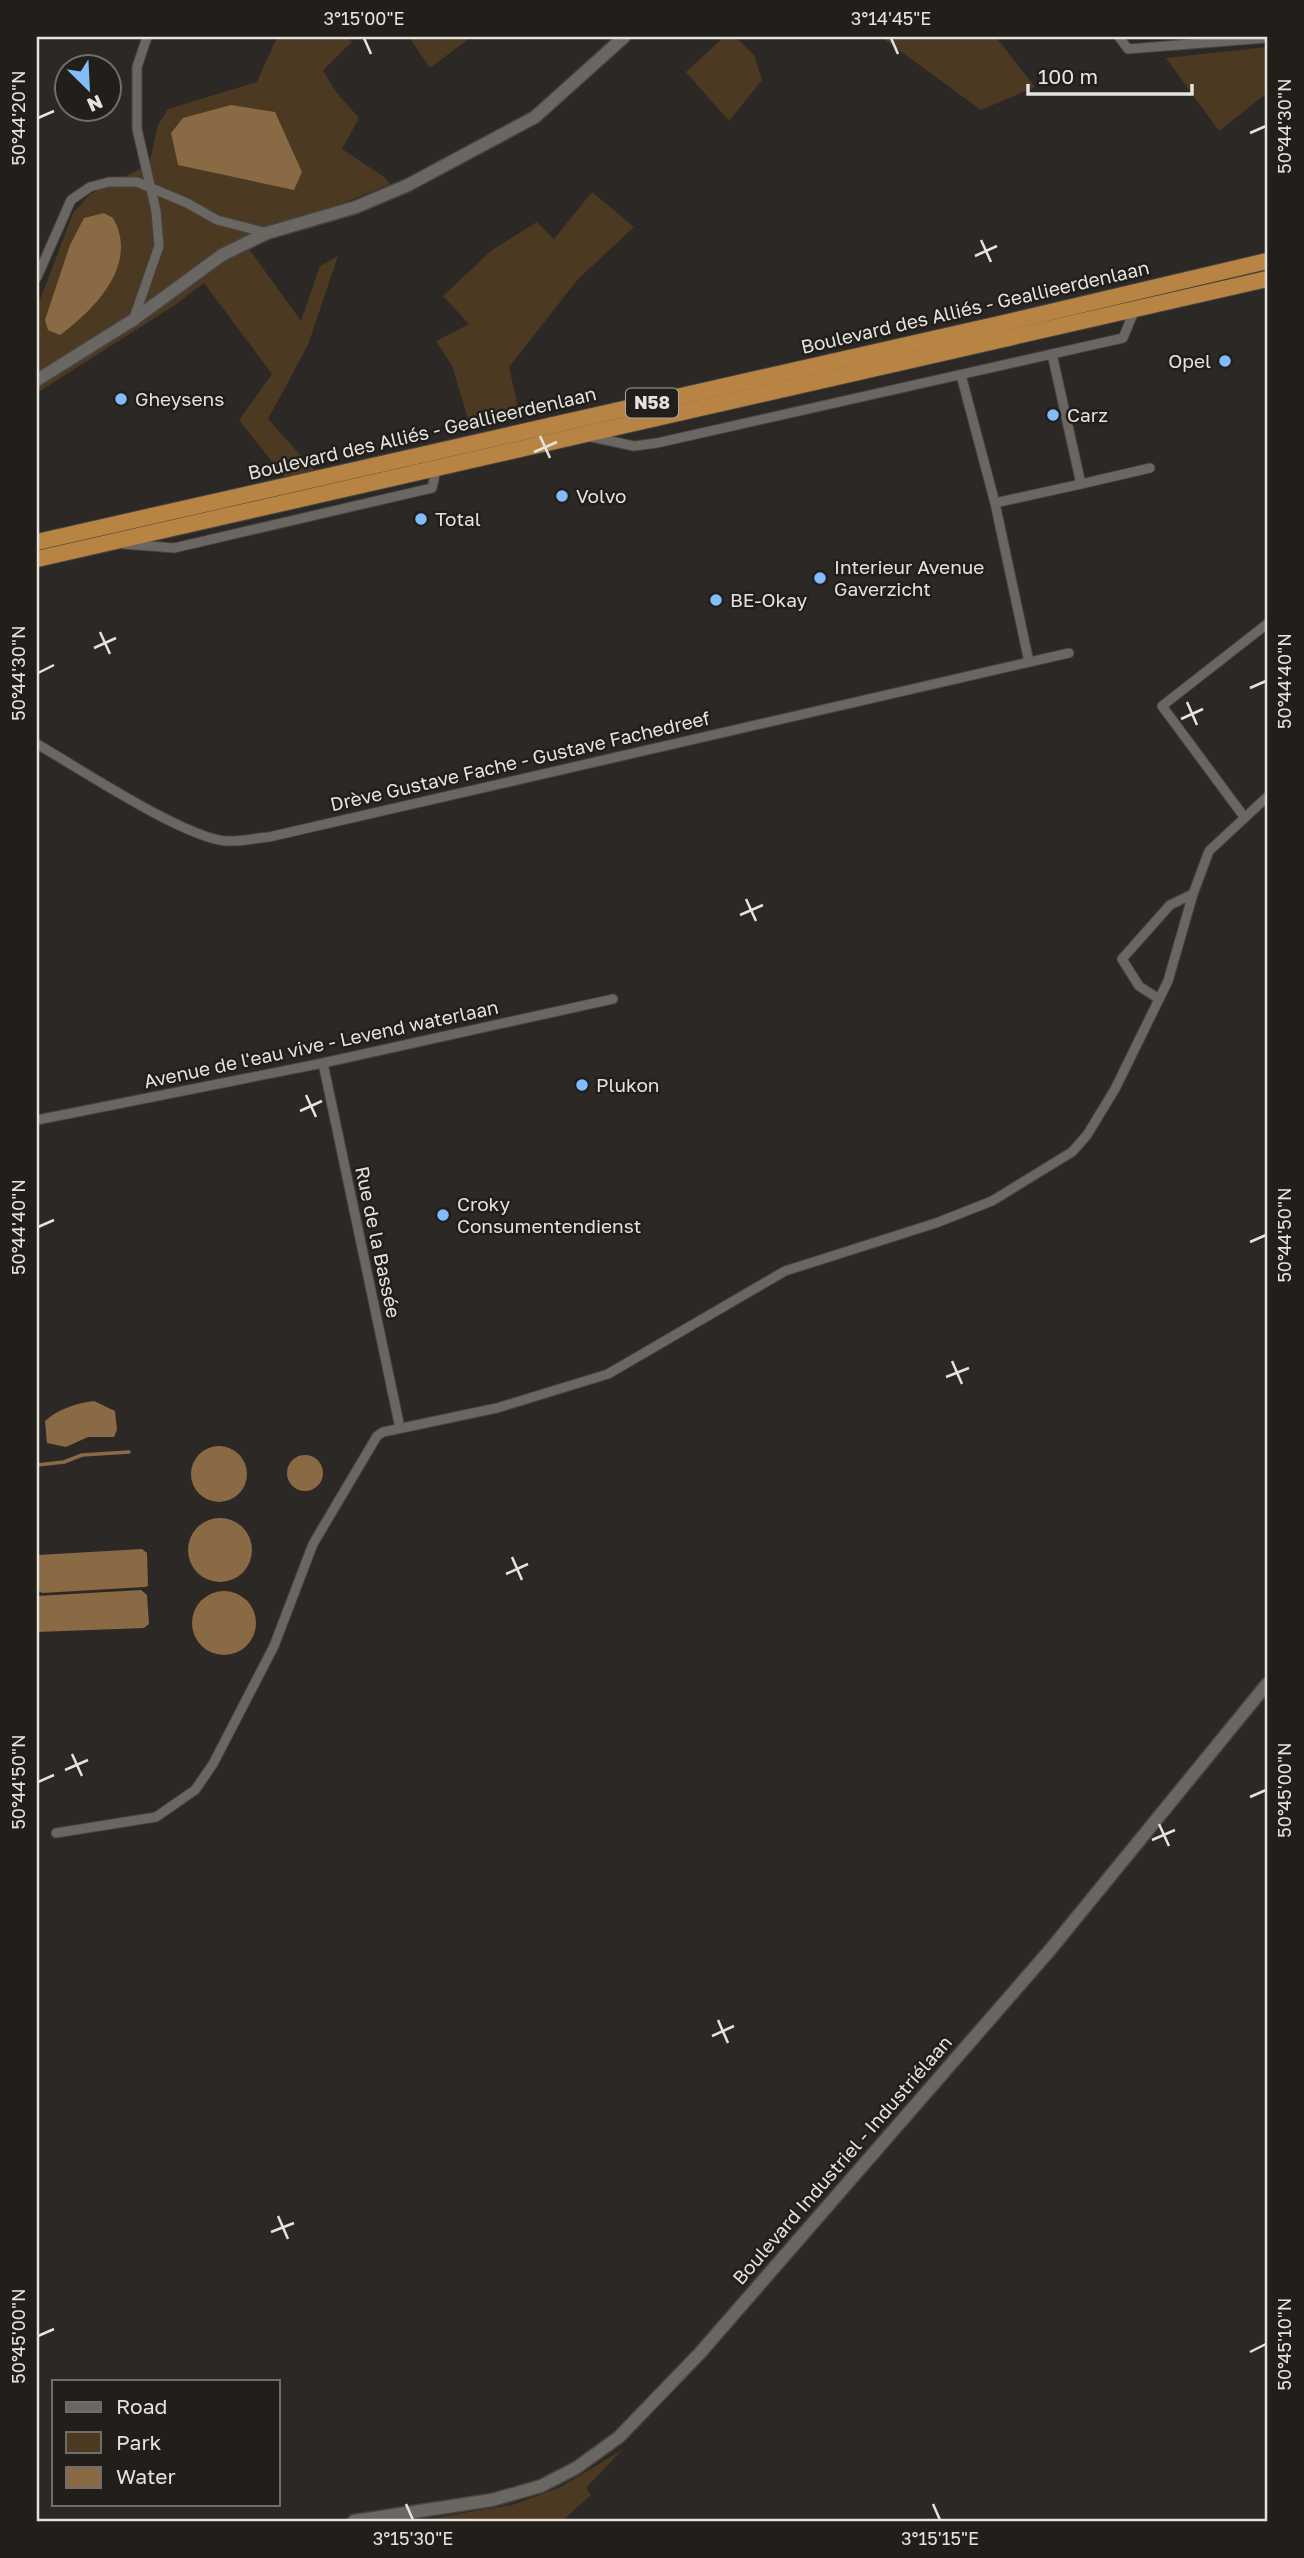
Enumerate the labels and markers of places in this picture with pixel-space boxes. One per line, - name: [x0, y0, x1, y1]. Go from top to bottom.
- place label: Opel: [1168, 349, 1211, 372]
- marker: Opel: [1217, 353, 1233, 369]
- place label: Gheysens: [135, 387, 224, 410]
- marker: Gheysens: [113, 391, 129, 407]
- place label: Carz: [1067, 403, 1108, 426]
- marker: Carz: [1045, 407, 1061, 423]
- place label: Volvo: [576, 484, 626, 507]
- marker: Volvo: [554, 488, 570, 504]
- place label: Total: [435, 507, 481, 530]
- marker: Total: [413, 511, 429, 527]
- place label: Interieur Avenue Gaverzicht: [834, 555, 984, 600]
- marker: Interieur Avenue Gaverzicht: [812, 570, 828, 586]
- place label: BE-Okay: [730, 588, 808, 611]
- marker: BE-Okay: [708, 592, 724, 608]
- place label: Plukon: [596, 1073, 659, 1096]
- marker: Plukon: [574, 1077, 590, 1093]
- place label: Croky Consumentendienst: [457, 1192, 641, 1237]
- marker: Croky Consumentendienst: [435, 1207, 451, 1223]

